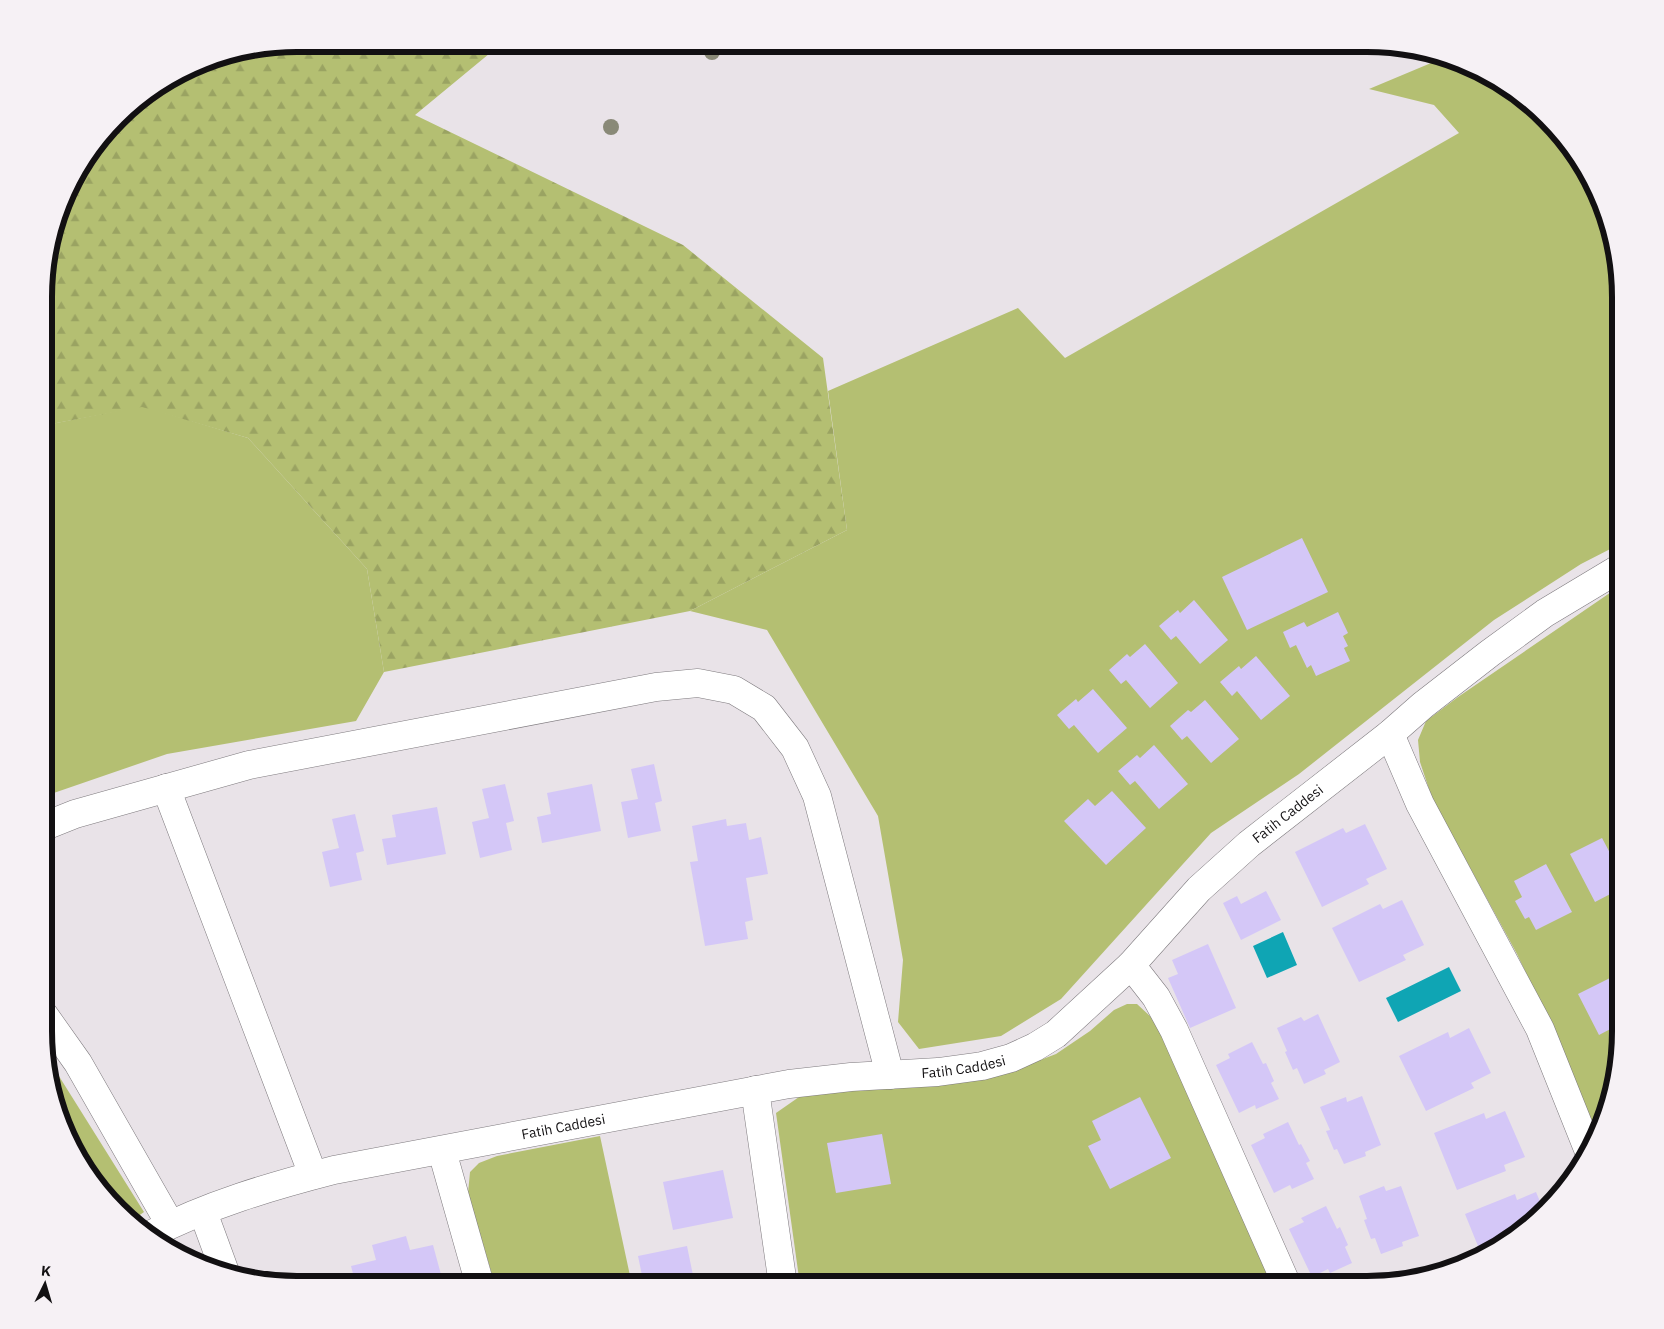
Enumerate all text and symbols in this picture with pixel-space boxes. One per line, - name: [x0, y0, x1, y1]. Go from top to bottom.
- street label: Fatih Caddesi: [1249, 781, 1327, 847]
- street label: Fatih Caddesi: [921, 1051, 1007, 1082]
- street label: Fatih Caddesi: [520, 1110, 607, 1143]
- north arrow: [20, 1259, 70, 1309]
- text: K: [40, 1262, 52, 1280]

